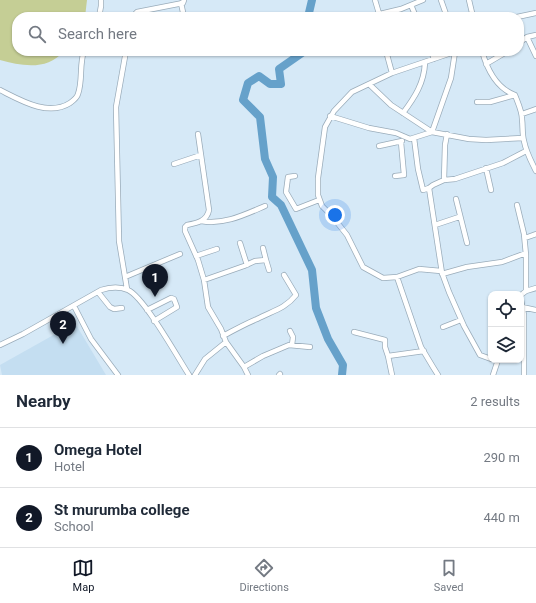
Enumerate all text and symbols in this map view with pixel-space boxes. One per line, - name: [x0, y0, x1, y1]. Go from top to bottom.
- search box: [12, 12, 524, 56]
- icon: search: [26, 23, 48, 45]
- text: Search here: [58, 25, 137, 43]
- your location: [325, 205, 345, 225]
- pin: 1: [142, 264, 168, 297]
- map controls: [488, 291, 524, 363]
- button: locate: [488, 291, 524, 327]
- pin: 2: [50, 311, 76, 344]
- button: layers: [488, 327, 524, 363]
- text: Nearby: [16, 391, 71, 411]
- text: 2 results: [470, 394, 520, 409]
- text: Omega Hotel: [54, 441, 142, 459]
- text: 1: [25, 450, 33, 465]
- text: 290 m: [483, 450, 520, 465]
- text: Hotel: [54, 459, 85, 474]
- text: St murumba college: [54, 501, 190, 519]
- text: 2: [25, 510, 33, 525]
- text: 440 m: [483, 510, 520, 525]
- text: School: [54, 519, 94, 534]
- tab: Map: [72, 557, 94, 594]
- tab: Directions: [239, 557, 289, 594]
- tab: Saved: [434, 557, 464, 594]

